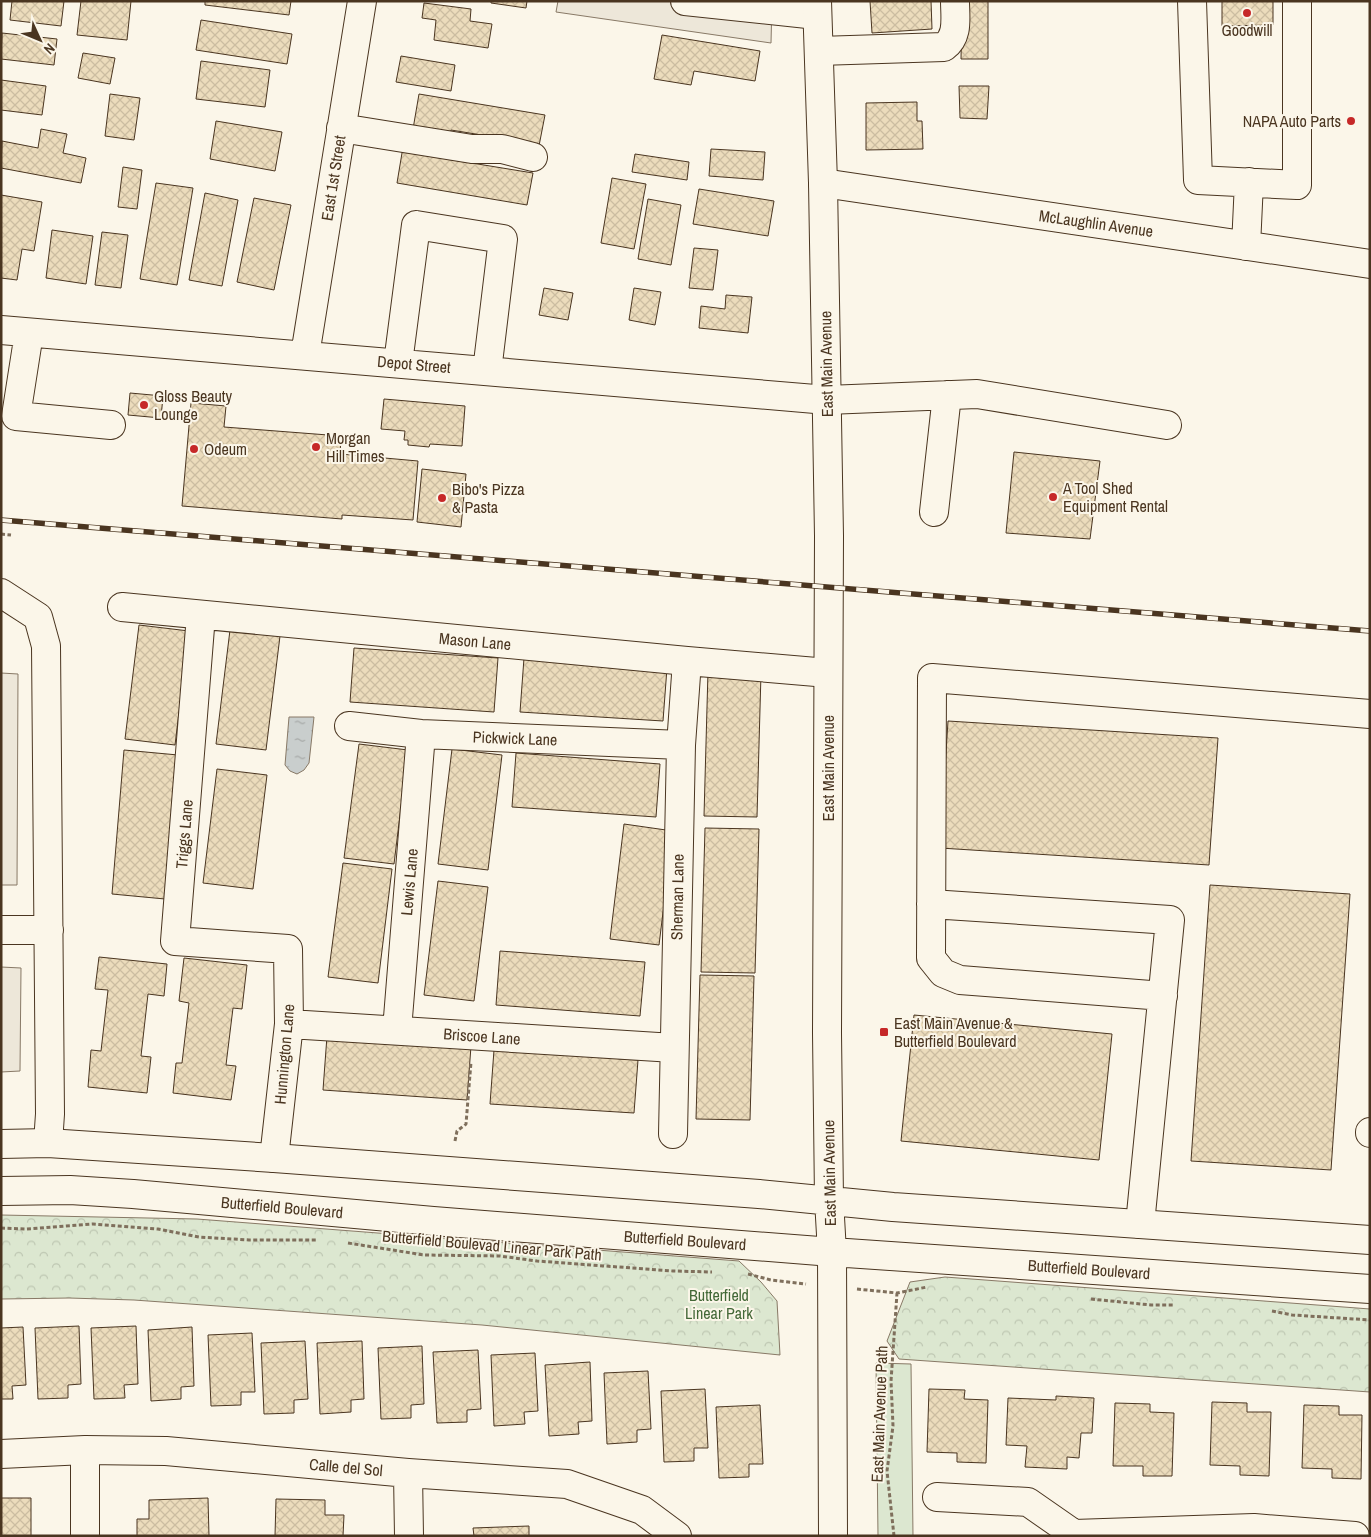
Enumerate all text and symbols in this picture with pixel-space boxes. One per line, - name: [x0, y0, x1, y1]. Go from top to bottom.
- marker: Goodwill: [1241, 7, 1253, 19]
- north arrow: [15, 15, 65, 65]
- place label: Goodwill: [1221, 19, 1273, 41]
- text: N: [40, 40, 59, 58]
- place label: NAPA Auto Parts: [1243, 110, 1341, 132]
- marker: NAPA Auto Parts: [1345, 115, 1357, 127]
- street label: East 1st Street: [315, 133, 351, 222]
- street label: McLaughlin Avenue: [1038, 204, 1154, 242]
- street label: East Main Avenue: [814, 311, 838, 417]
- street label: Depot Street: [376, 350, 452, 378]
- place label: Gloss Beauty Lounge: [154, 385, 232, 425]
- marker: Gloss Beauty Lounge: [138, 399, 150, 411]
- place label: Morgan Hill Times: [326, 427, 385, 467]
- place label: Odeum: [204, 438, 247, 460]
- marker: Morgan Hill Times: [310, 441, 322, 453]
- marker: Odeum: [188, 443, 200, 455]
- place label: A Tool Shed Equipment Rental: [1062, 477, 1168, 517]
- place label: Bibo's Pizza & Pasta: [452, 478, 525, 518]
- marker: A Tool Shed Equipment Rental: [1047, 491, 1059, 503]
- marker: Bibo's Pizza & Pasta: [436, 492, 448, 504]
- street label: Mason Lane: [438, 627, 512, 655]
- street label: East Main Avenue: [817, 715, 839, 821]
- street label: Pickwick Lane: [472, 726, 558, 750]
- street label: Triggs Lane: [170, 798, 198, 870]
- street label: Lewis Lane: [395, 848, 423, 916]
- street label: Sherman Lane: [665, 854, 689, 940]
- street label: Hunnington Lane: [269, 1003, 299, 1105]
- place label: East Main Avenue & Butterfield Boulevard: [894, 1012, 1017, 1052]
- street label: Briscoe Lane: [443, 1022, 521, 1050]
- marker: East Main Avenue & Butterfield Boulevard: [878, 1026, 890, 1038]
- street label: East Main Avenue: [817, 1120, 841, 1226]
- street label: Butterfield Boulevard: [220, 1191, 344, 1223]
- street label: Butterfield Boulevad Linear Park Path: [381, 1224, 603, 1266]
- street label: Butterfield Boulevard: [623, 1225, 747, 1255]
- street label: Butterfield Boulevard: [1027, 1254, 1151, 1284]
- park label: Butterfield Linear Park: [685, 1284, 753, 1324]
- street label: East Main Avenue Path: [866, 1345, 892, 1483]
- street label: Calle del Sol: [308, 1453, 384, 1481]

